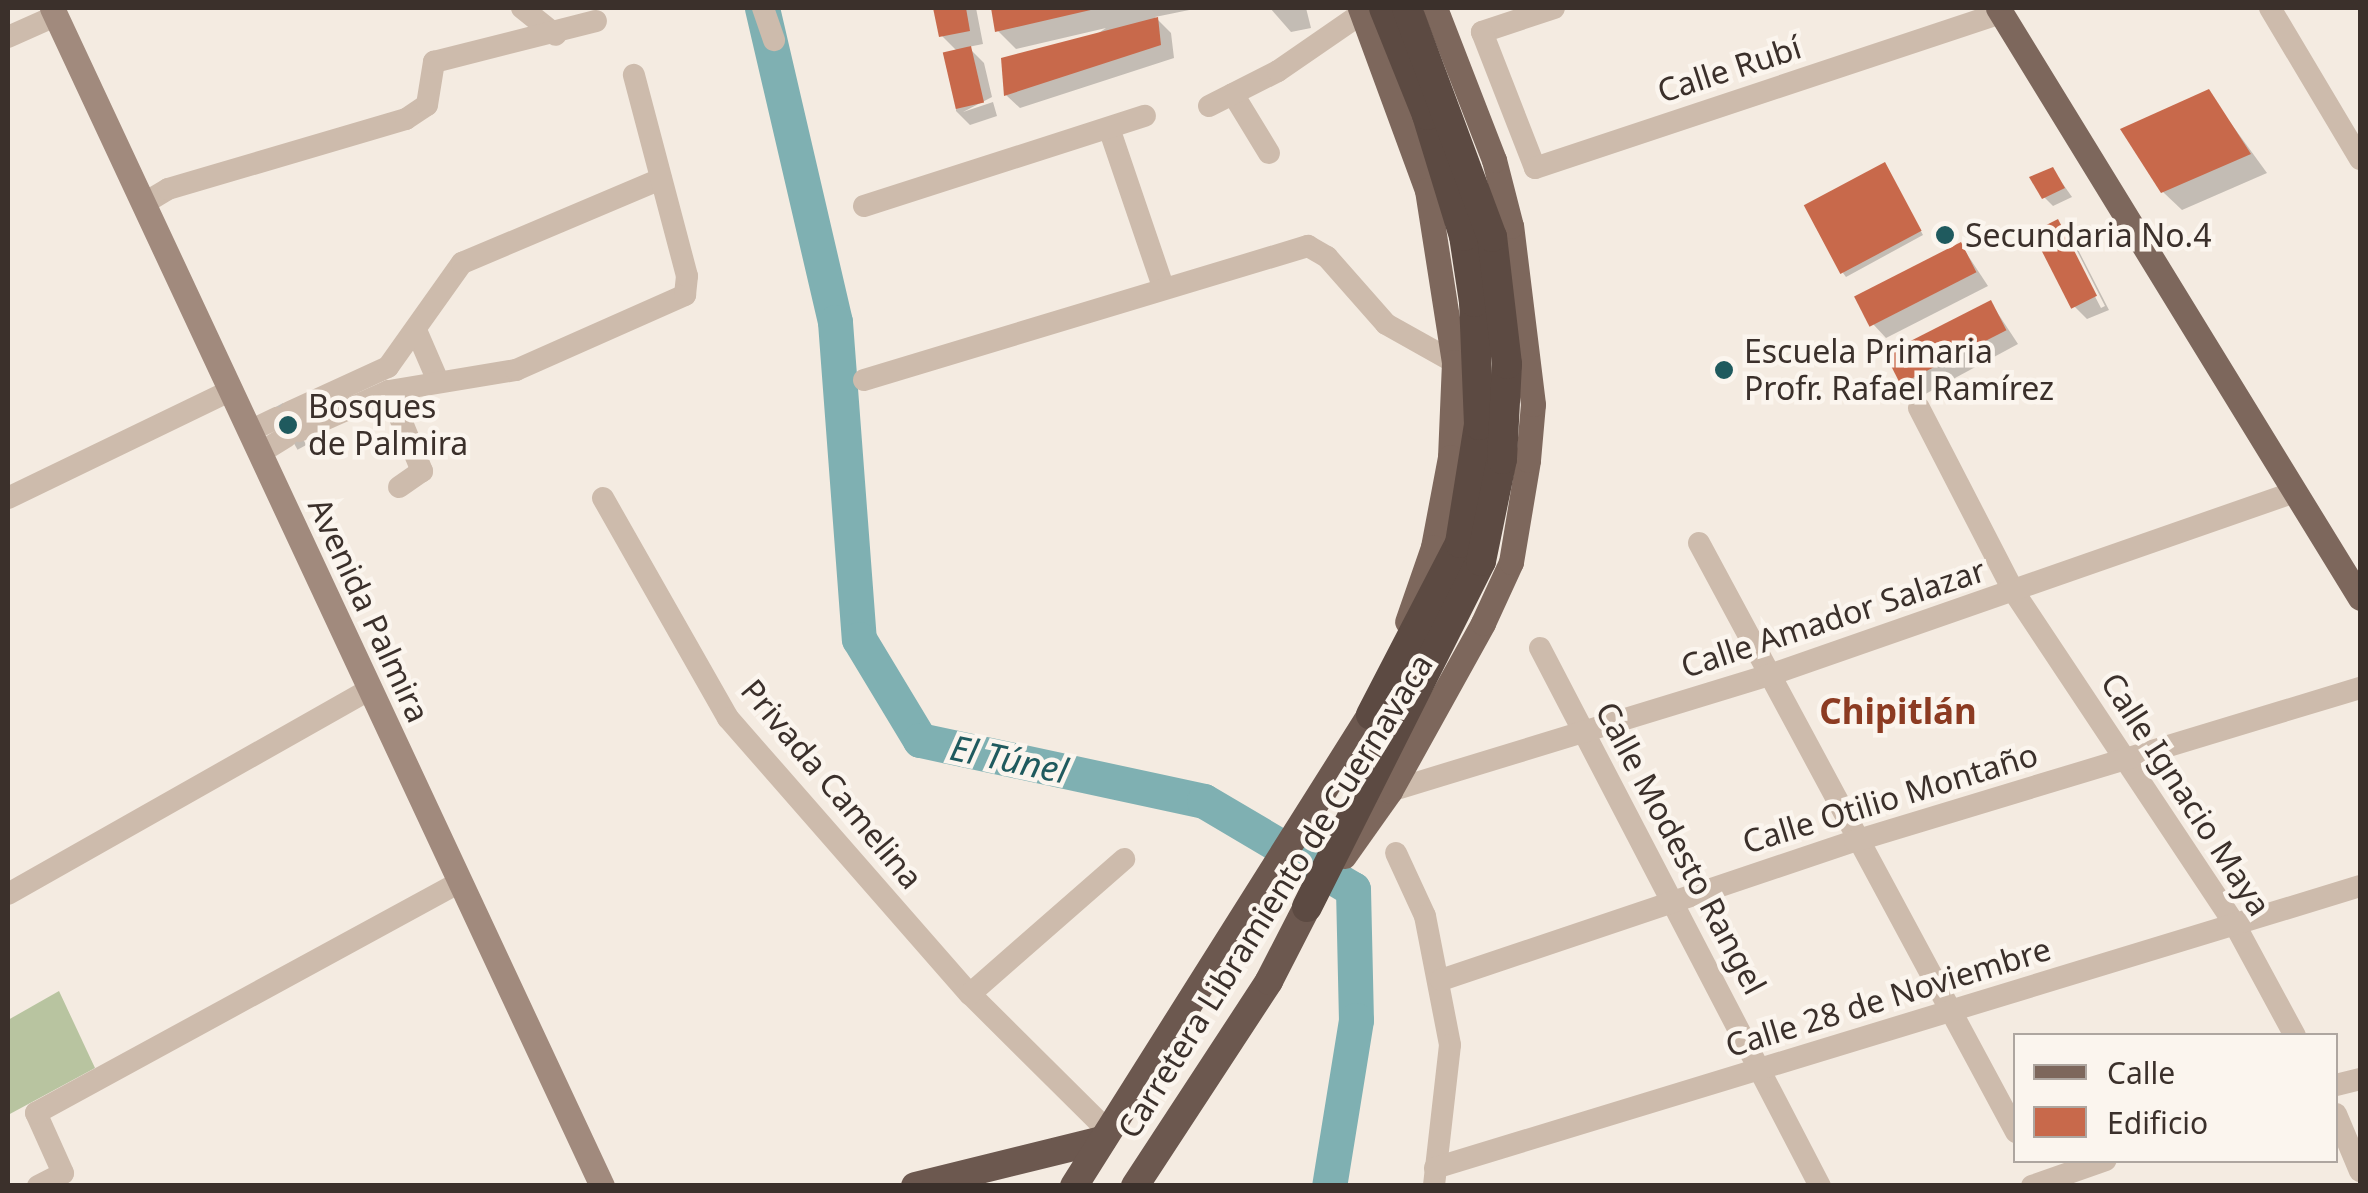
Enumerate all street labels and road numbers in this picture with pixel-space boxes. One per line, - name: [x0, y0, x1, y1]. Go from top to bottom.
- street label: Calle Rubí: [1652, 28, 1806, 110]
- street label: Avenida Palmira: [300, 492, 438, 728]
- street label: Calle Amador Salazar: [1676, 551, 1990, 685]
- street label: Carretera Libramiento de Cuernavaca: [1109, 647, 1441, 1145]
- street label: Calle Ignacio Maya: [2093, 665, 2279, 923]
- street label: Privada Camelina: [733, 672, 931, 896]
- street label: Calle Modesto Rangel: [1588, 695, 1774, 1001]
- street label: Calle Otilio Montaño: [1738, 735, 2042, 861]
- street label: Calle 28 de Noviembre: [1721, 929, 2055, 1065]

